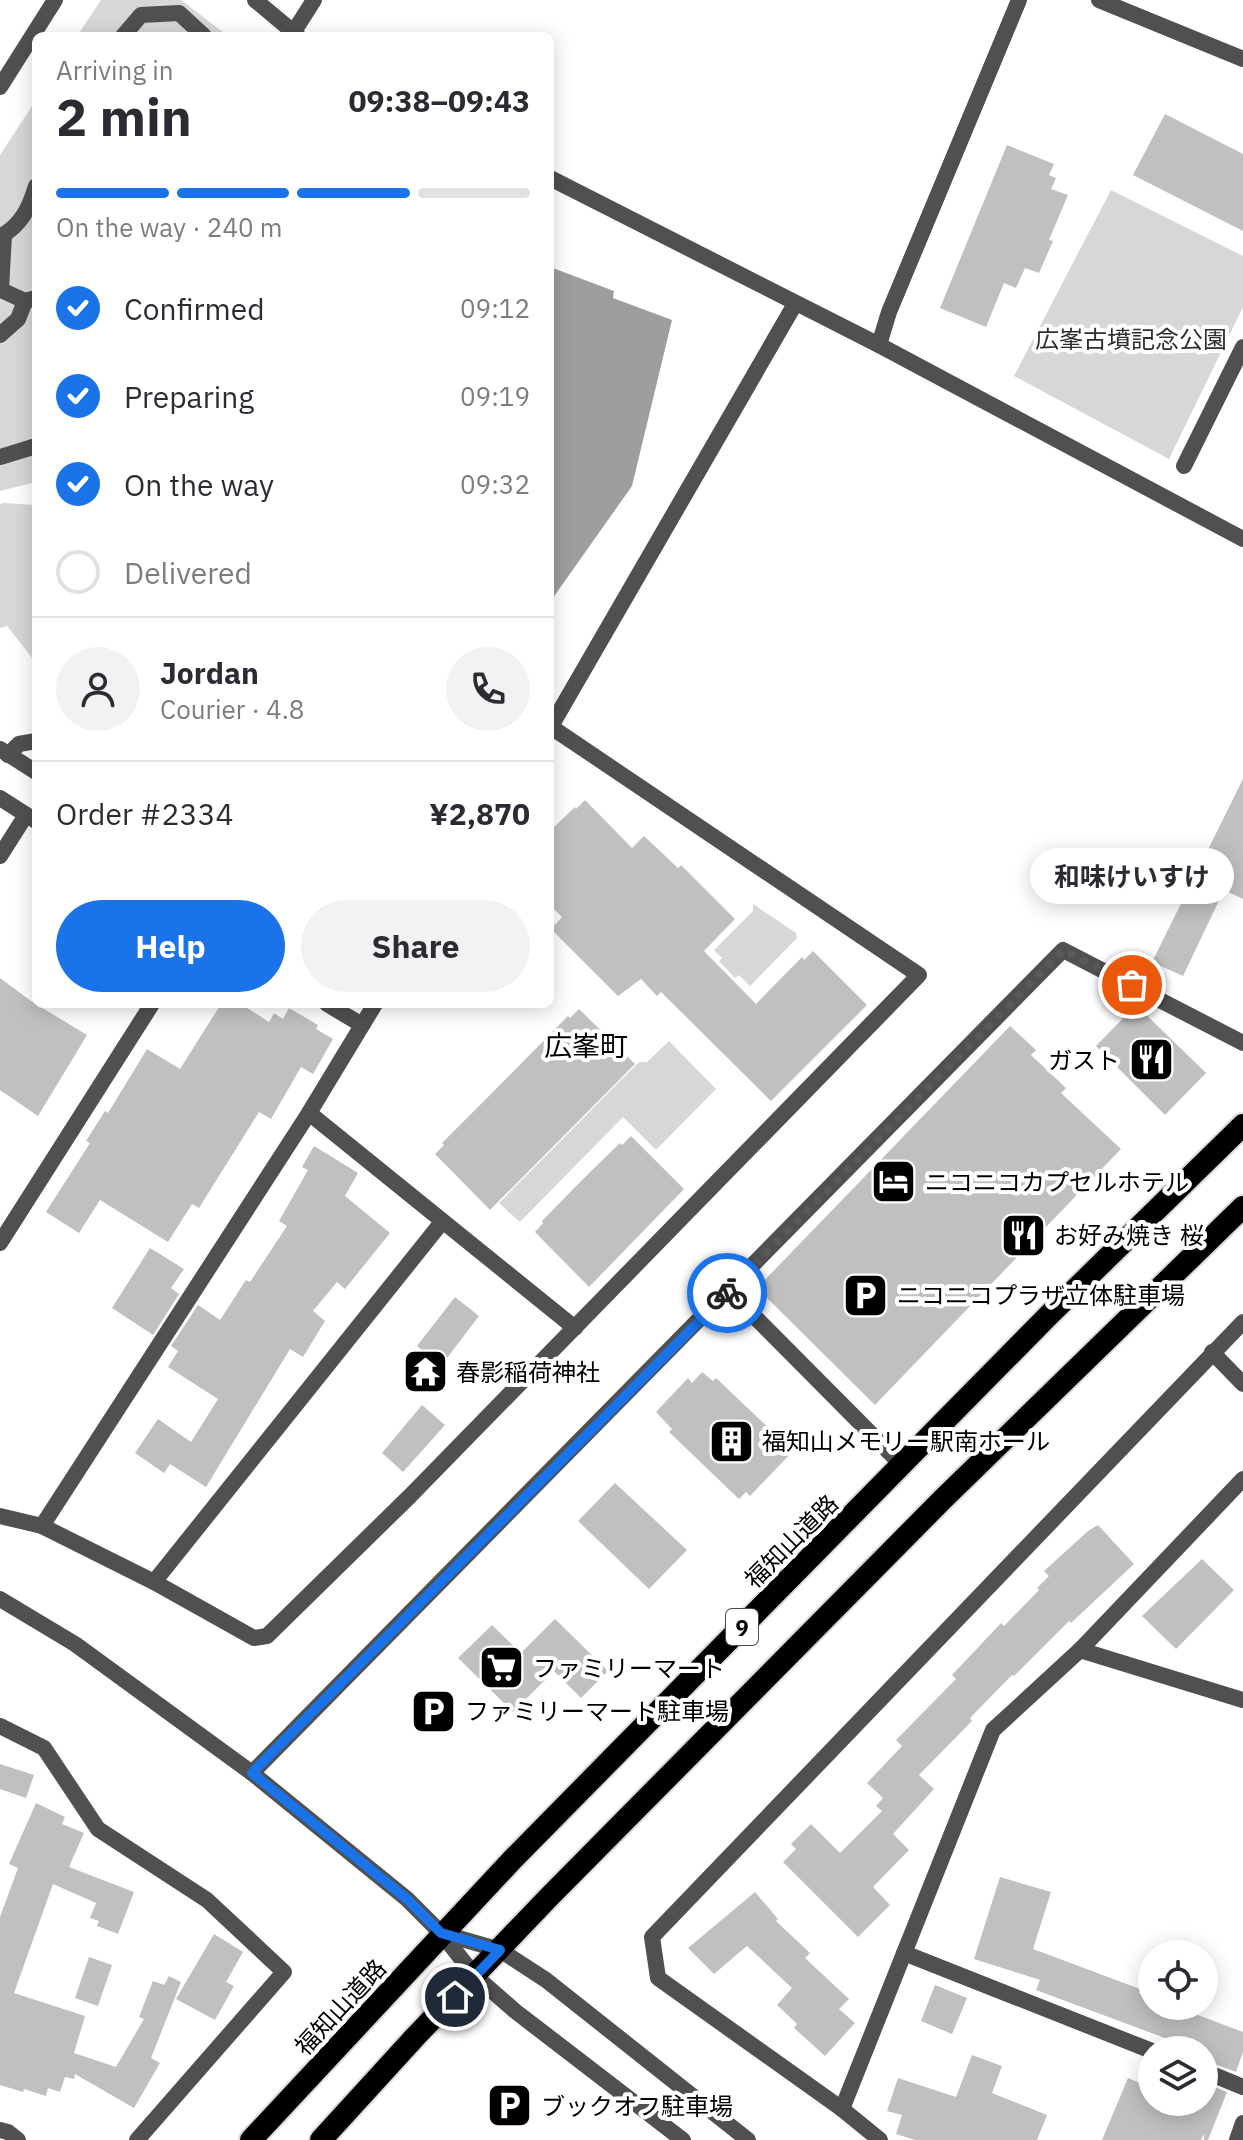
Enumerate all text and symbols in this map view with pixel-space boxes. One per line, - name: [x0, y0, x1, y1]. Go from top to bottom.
- text: Arriving in: [56, 53, 173, 87]
- text: 09:38–09:43: [349, 81, 530, 120]
- text: 2 min: [56, 83, 192, 150]
- text: On the way · 240 m: [56, 210, 282, 244]
- icon: check: [56, 286, 100, 330]
- text: Confirmed: [124, 289, 265, 328]
- text: 09:12: [460, 291, 530, 325]
- park label: 広峯古墳記念公園: [1035, 323, 1227, 355]
- icon: check: [56, 374, 100, 418]
- text: Preparing: [124, 377, 254, 416]
- text: 09:19: [460, 379, 530, 413]
- icon: check: [56, 462, 100, 506]
- text: On the way: [124, 465, 274, 504]
- text: 09:32: [460, 467, 530, 501]
- text: Delivered: [124, 553, 252, 592]
- button: person: [56, 647, 140, 731]
- button: phone: [446, 647, 530, 731]
- text: Jordan: [160, 653, 259, 692]
- text: Courier · 4.8: [160, 692, 304, 726]
- text: Order #2334: [56, 794, 233, 833]
- text: ¥2,870: [429, 794, 530, 833]
- callout: 和味けいすけ: [1030, 849, 1234, 905]
- text: 和味けいすけ: [1054, 859, 1210, 893]
- button: Help: [56, 900, 285, 992]
- button: Share: [301, 900, 530, 992]
- pin: [1098, 951, 1166, 1019]
- icon: bag: [1110, 963, 1154, 1007]
- district label: 広峯町: [544, 1027, 628, 1064]
- restaurant icon: ガスト: [1127, 1036, 1175, 1084]
- place label: ガスト: [1048, 1044, 1120, 1076]
- hotel icon: ニコニコカプセルホテル: [870, 1158, 918, 1206]
- place label: ニコニコカプセルホテル: [925, 1166, 1189, 1198]
- restaurant icon: お好み焼き 桜: [999, 1211, 1047, 1259]
- place label: お好み焼き 桜: [1054, 1219, 1204, 1251]
- courier: [687, 1253, 767, 1333]
- icon: bike: [705, 1271, 749, 1315]
- parking icon: ニコニコプラザ立体駐車場: [842, 1271, 890, 1319]
- place label: ニコニコプラザ立体駐車場: [897, 1279, 1185, 1311]
- temple icon: 春影稲荷神社: [401, 1348, 449, 1396]
- place label: 春影稲荷神社: [456, 1356, 600, 1388]
- building icon: 福知山メモリー駅南ホール: [707, 1417, 755, 1465]
- place label: 福知山メモリー駅南ホール: [762, 1425, 1050, 1457]
- street label: 福知山道路: [737, 1487, 845, 1595]
- road number: 9: [726, 1609, 758, 1645]
- supermarket icon: ファミリーマート: [478, 1644, 526, 1692]
- place label: ファミリーマート: [533, 1652, 725, 1684]
- parking icon: ファミリーマート駐車場: [410, 1687, 458, 1735]
- place label: ファミリーマート駐車場: [465, 1695, 729, 1727]
- map controls: [1138, 1940, 1218, 2116]
- button: locate: [1138, 1940, 1218, 2020]
- street label: 福知山道路: [287, 1952, 393, 2062]
- pin: [421, 1963, 489, 2031]
- icon: home: [433, 1975, 477, 2019]
- button: layers: [1138, 2036, 1218, 2116]
- parking icon: ブックオフ駐車場: [486, 2082, 534, 2130]
- place label: ブックオフ駐車場: [541, 2090, 733, 2122]

